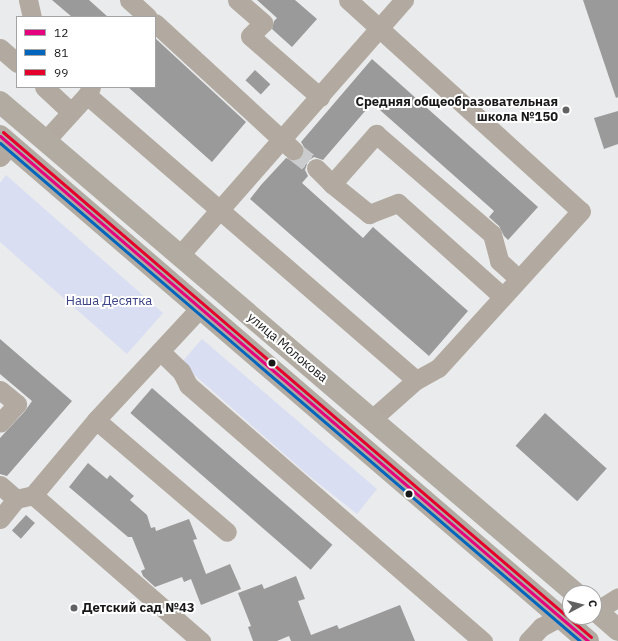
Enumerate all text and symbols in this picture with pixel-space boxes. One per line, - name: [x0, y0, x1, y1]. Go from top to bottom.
- legend: [16, 16, 156, 88]
- text: 12: [54, 25, 68, 40]
- text: 81: [54, 45, 68, 60]
- text: 99: [54, 65, 68, 80]
- place label: Средняя общеобразовательная школа №150: [355, 95, 558, 126]
- marker: Средняя общеобразовательная школа №150: [561, 105, 571, 115]
- park label: Наша Десятка: [66, 293, 152, 309]
- street label: улица Молокова: [244, 310, 330, 386]
- unlabelled marker: [267, 358, 277, 368]
- unlabelled marker: [404, 489, 414, 499]
- north arrow: [562, 585, 602, 625]
- text: С: [586, 599, 600, 608]
- place label: Детский сад №43: [82, 600, 195, 616]
- marker: Детский сад №43: [69, 603, 79, 613]

